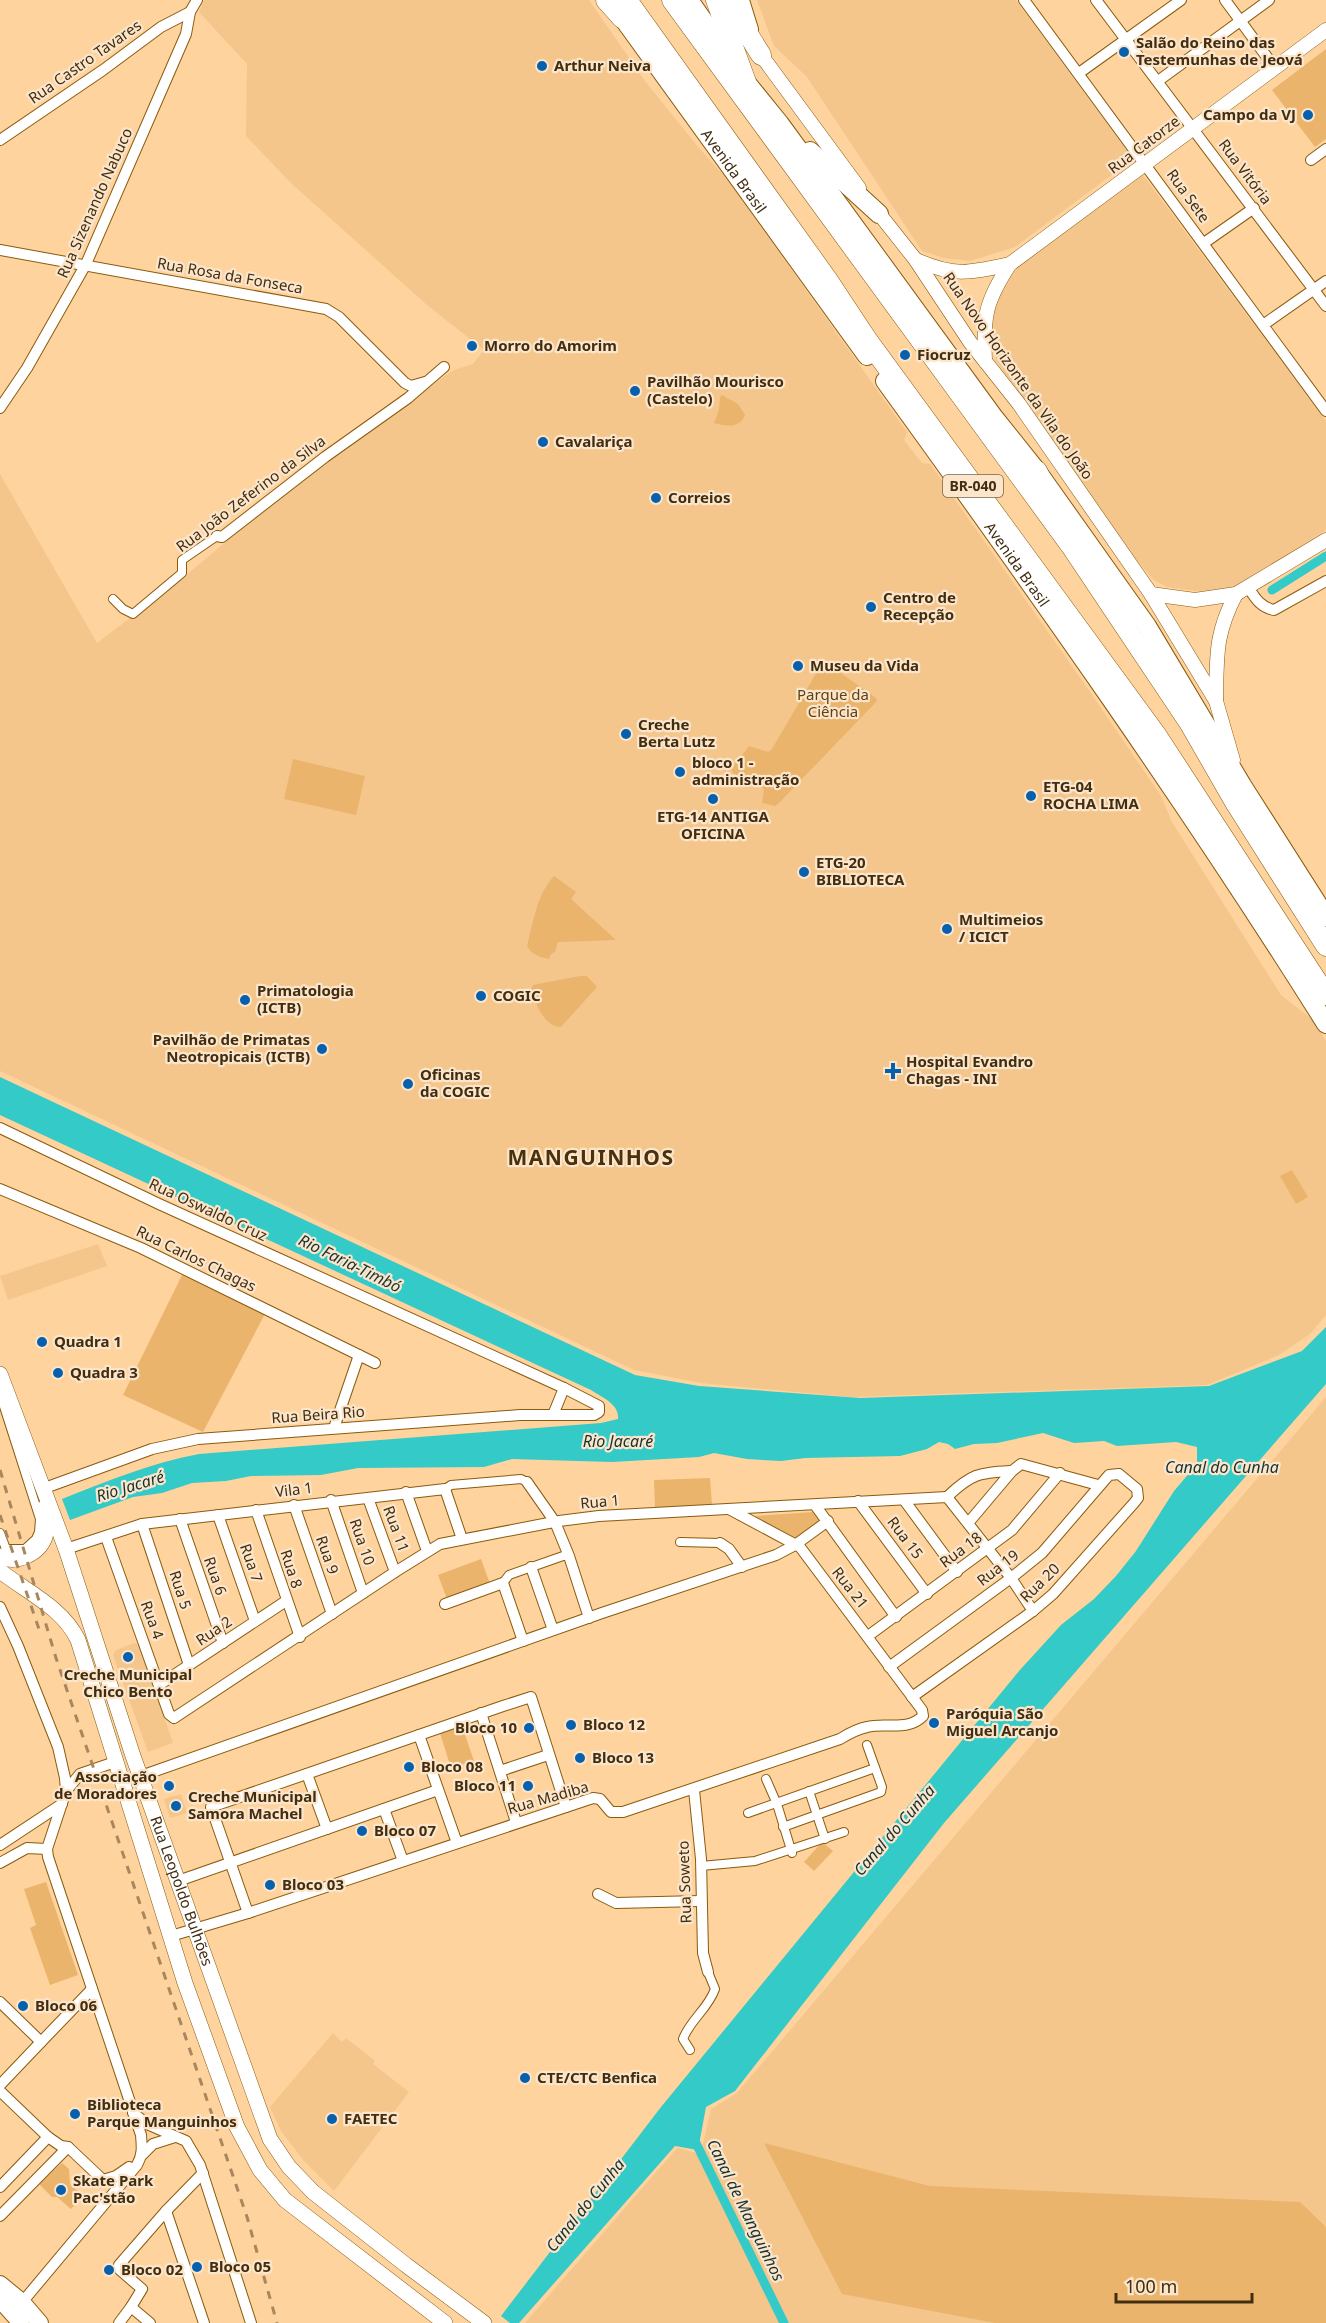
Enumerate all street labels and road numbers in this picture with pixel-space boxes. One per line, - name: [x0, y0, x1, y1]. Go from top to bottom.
- street label: Rua Castro Tavares: [24, 15, 145, 108]
- street label: Rua Catorze: [1103, 111, 1183, 178]
- street label: Rua Sizenando Nabuco: [52, 124, 136, 281]
- street label: Avenida Brasil: [697, 125, 772, 217]
- street label: Rua Vitória: [1215, 135, 1277, 208]
- street label: Rua Sete: [1163, 165, 1215, 226]
- street label: Rua Rosa da Fonseca: [156, 252, 305, 298]
- street label: Rua Novo Horizonte da Vila do João: [939, 268, 1098, 483]
- street label: Rua João Zeferino da Silva: [172, 430, 329, 556]
- road number: BR-040: [943, 475, 1003, 497]
- street label: Avenida Brasil: [981, 518, 1054, 610]
- street label: Rua Oswaldo Cruz: [146, 1173, 271, 1245]
- street label: Rua Carlos Chagas: [133, 1220, 260, 1296]
- street label: Rua Beira Rio: [271, 1401, 365, 1427]
- street label: Vila 1: [274, 1477, 314, 1501]
- street label: Rua 1: [579, 1489, 620, 1513]
- street label: Rua 11: [379, 1503, 415, 1555]
- street label: Rua 15: [883, 1512, 928, 1563]
- street label: Rua 10: [346, 1516, 380, 1568]
- street label: Rua 18: [935, 1527, 986, 1572]
- street label: Rua 9: [312, 1533, 344, 1577]
- street label: Rua 7: [236, 1541, 268, 1585]
- street label: Rua 19: [972, 1545, 1022, 1590]
- street label: Rua 8: [276, 1547, 308, 1591]
- street label: Rua 6: [200, 1554, 232, 1598]
- street label: Rua 20: [1015, 1558, 1064, 1606]
- street label: Rua 21: [828, 1562, 873, 1612]
- street label: Rua 5: [165, 1568, 197, 1612]
- street label: Rua 4: [137, 1598, 169, 1642]
- street label: Rua 2: [191, 1611, 235, 1650]
- street label: Rua Madiba: [505, 1776, 591, 1818]
- street label: Rua Leopoldo Bulhões: [146, 1813, 218, 1968]
- street label: Rua Soweto: [673, 1840, 695, 1924]

